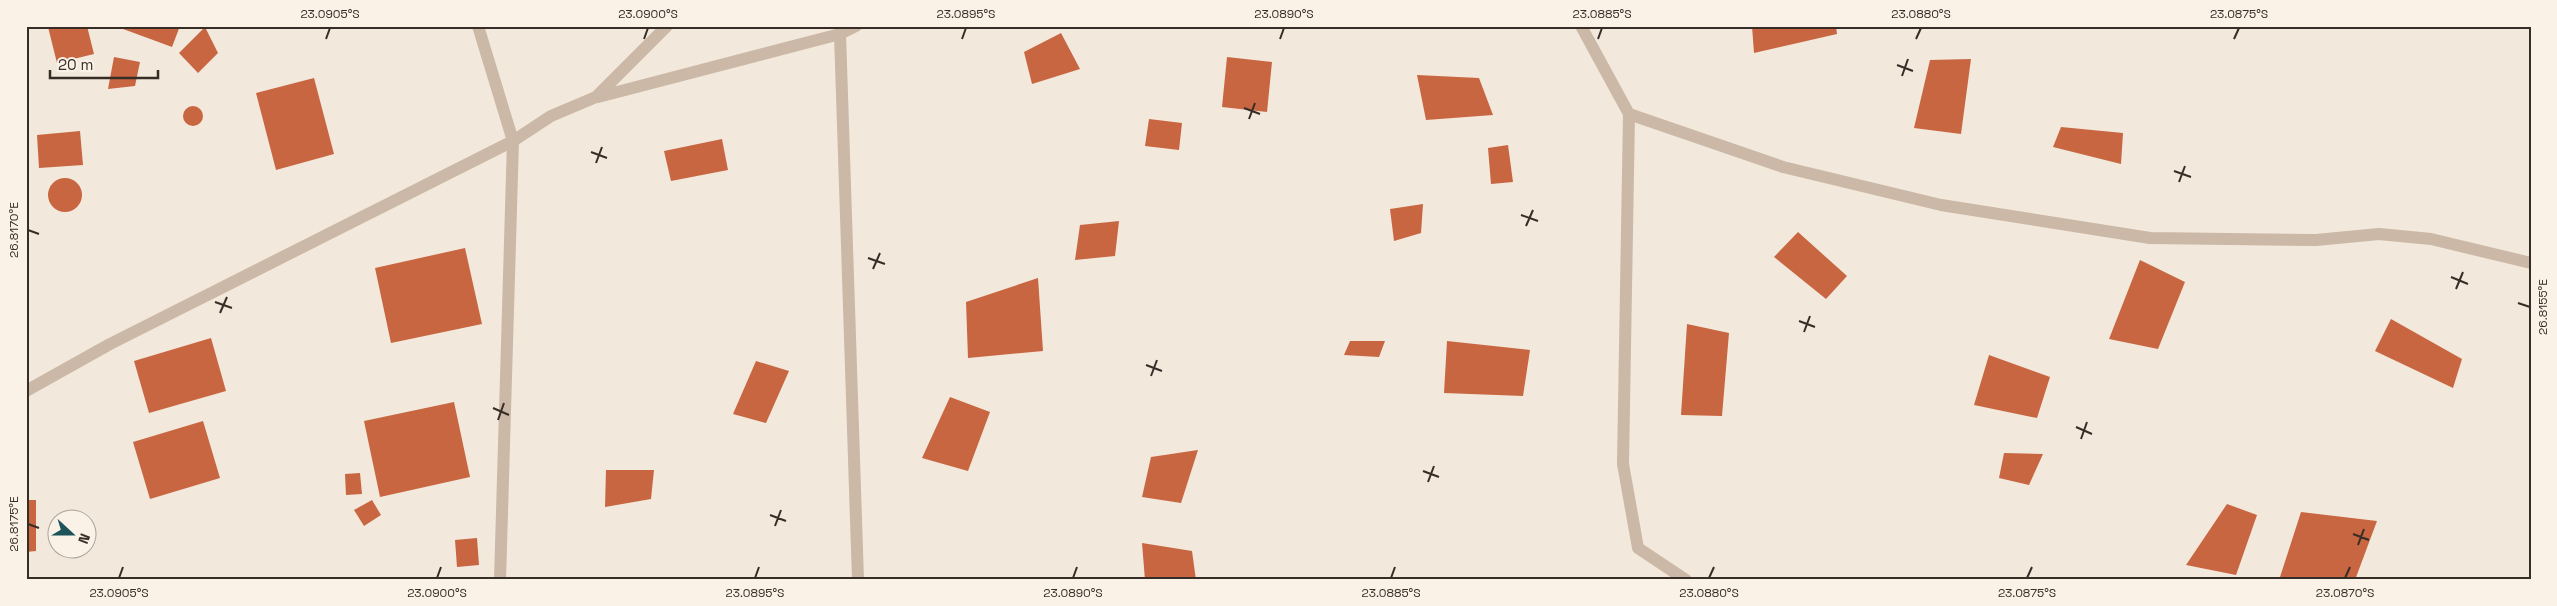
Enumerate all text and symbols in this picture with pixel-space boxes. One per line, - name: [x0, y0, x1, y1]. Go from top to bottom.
- text: 23.0905°S: [300, 6, 360, 22]
- text: 23.0900°S: [618, 6, 678, 22]
- text: 23.0895°S: [937, 6, 995, 22]
- text: 23.0890°S: [1254, 6, 1314, 22]
- text: 23.0885°S: [1572, 6, 1632, 22]
- text: 23.0880°S: [1891, 6, 1951, 22]
- text: 23.0875°S: [2210, 6, 2268, 22]
- scale bar: [50, 48, 158, 80]
- text: 20 m: [58, 55, 93, 74]
- text: 26.8170°E: [6, 202, 22, 258]
- text: 26.8155°E: [2535, 279, 2551, 335]
- text: 26.8175°E: [6, 496, 22, 552]
- north arrow: [48, 508, 98, 558]
- text: N: [74, 531, 94, 546]
- text: 23.0905°S: [89, 585, 149, 601]
- text: 23.0900°S: [407, 585, 467, 601]
- text: 23.0895°S: [726, 585, 784, 601]
- text: 23.0890°S: [1043, 585, 1103, 601]
- text: 23.0885°S: [1361, 585, 1421, 601]
- text: 23.0880°S: [1679, 585, 1739, 601]
- text: 23.0875°S: [1998, 585, 2056, 601]
- text: 23.0870°S: [2316, 585, 2374, 601]

